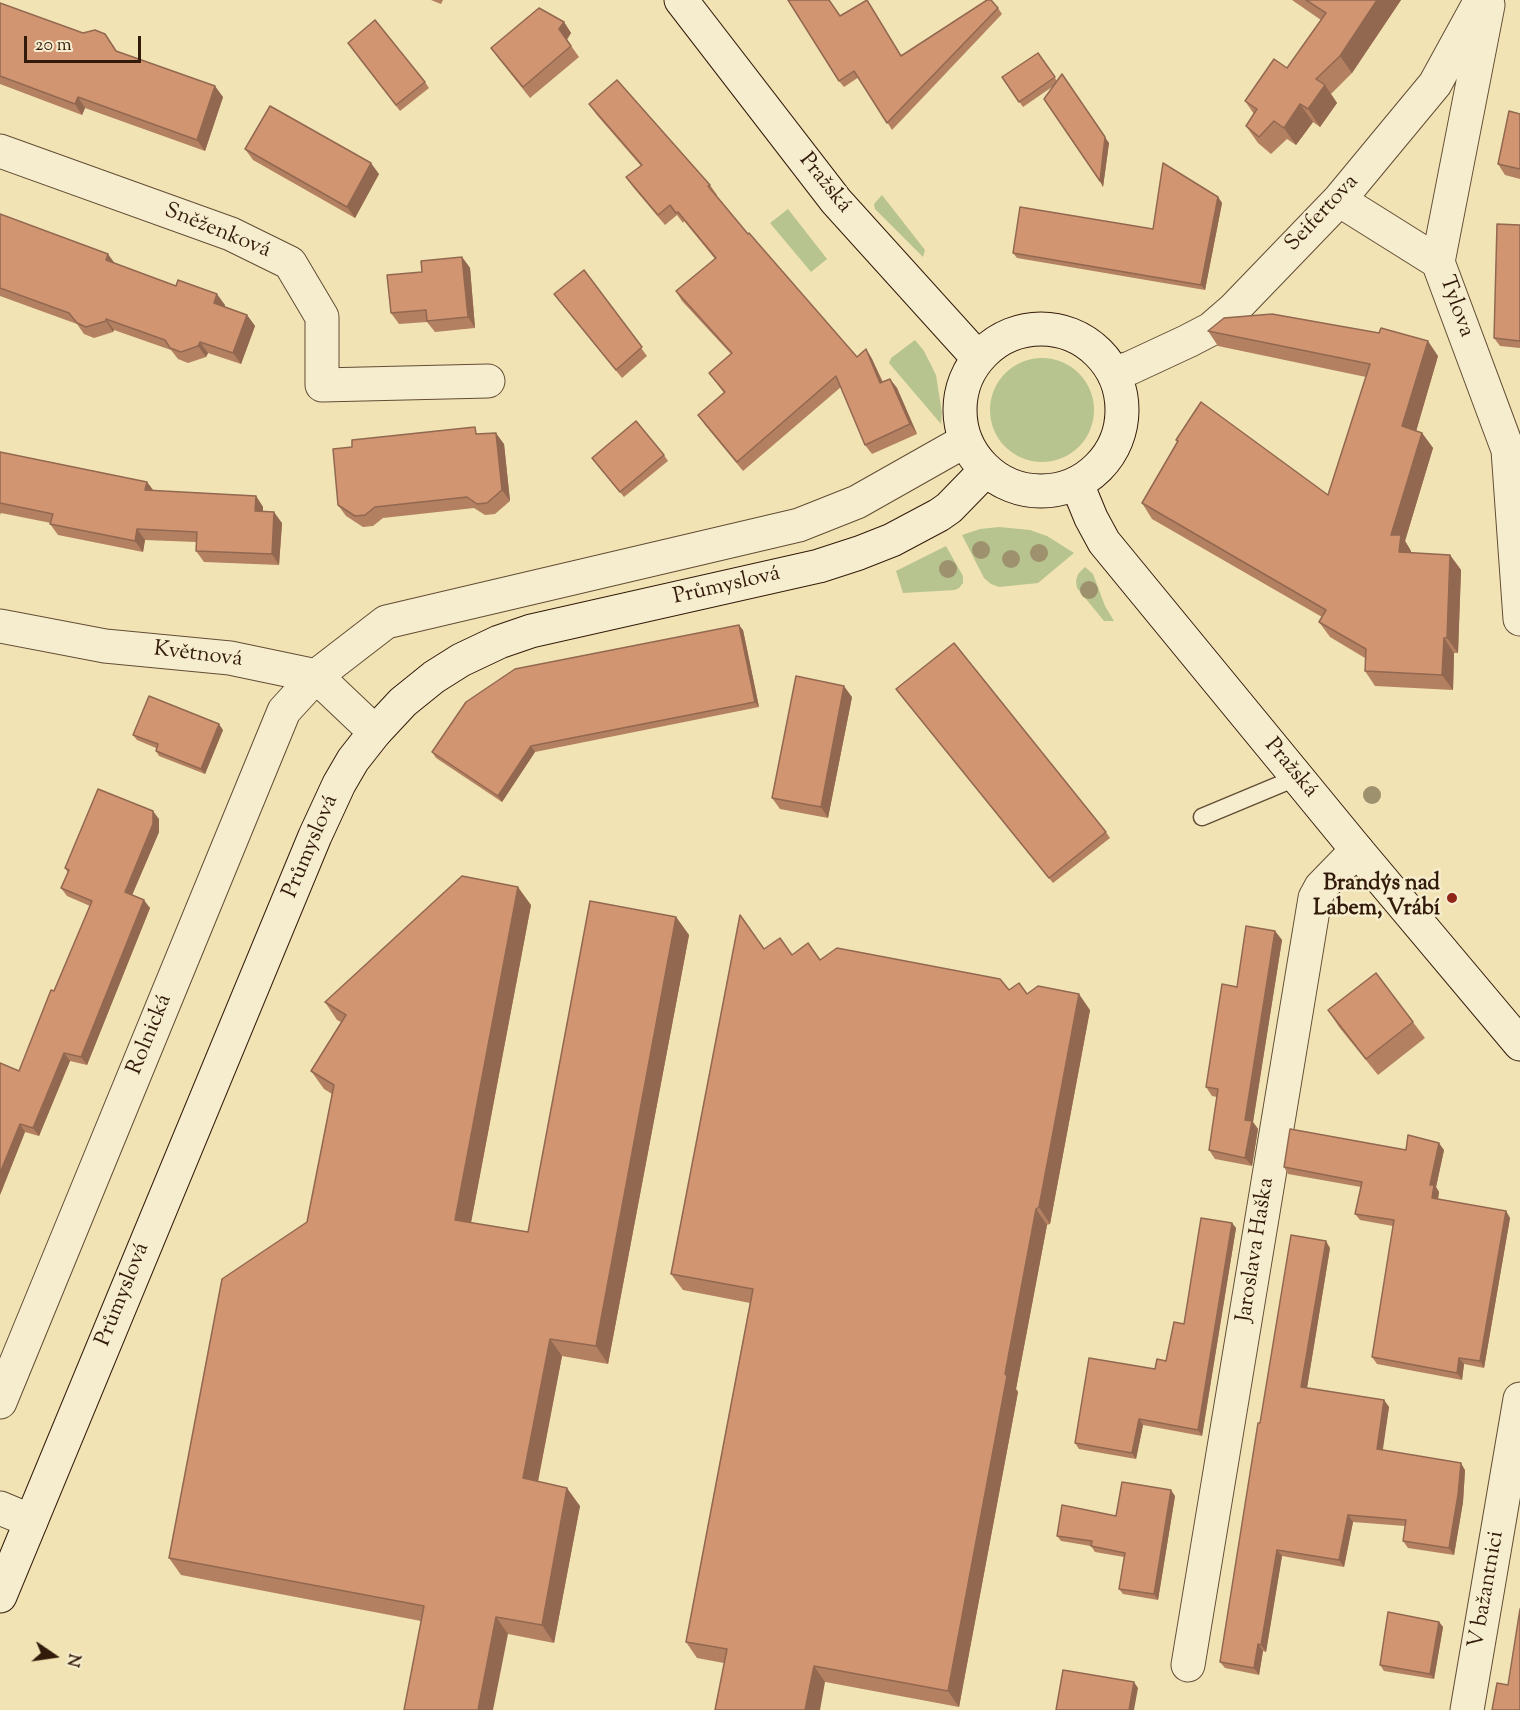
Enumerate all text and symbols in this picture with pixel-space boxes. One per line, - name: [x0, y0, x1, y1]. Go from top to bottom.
- scale bar: [27, 24, 144, 62]
- text: 20 m: [35, 33, 72, 59]
- street label: Pražská: [792, 149, 856, 219]
- street label: Seifertova: [1281, 170, 1365, 258]
- street label: Sněženková: [160, 199, 274, 265]
- street label: Tylova: [1432, 273, 1478, 341]
- street label: Průmyslová: [671, 562, 783, 612]
- street label: Květnová: [152, 637, 244, 675]
- street label: Pražská: [1258, 734, 1322, 804]
- street label: Průmyslová: [279, 792, 345, 902]
- place label: Brandýs nad Labem, Vrábí: [1313, 872, 1440, 924]
- marker: Brandýs nad Labem, Vrábí: [1445, 891, 1459, 905]
- street label: Rolnická: [123, 991, 179, 1079]
- street label: Jaroslava Haška: [1233, 1176, 1281, 1324]
- street label: Průmyslová: [91, 1239, 157, 1351]
- street label: V bažantnici: [1465, 1529, 1511, 1651]
- north arrow: [24, 1626, 84, 1686]
- text: N: [59, 1651, 85, 1669]

